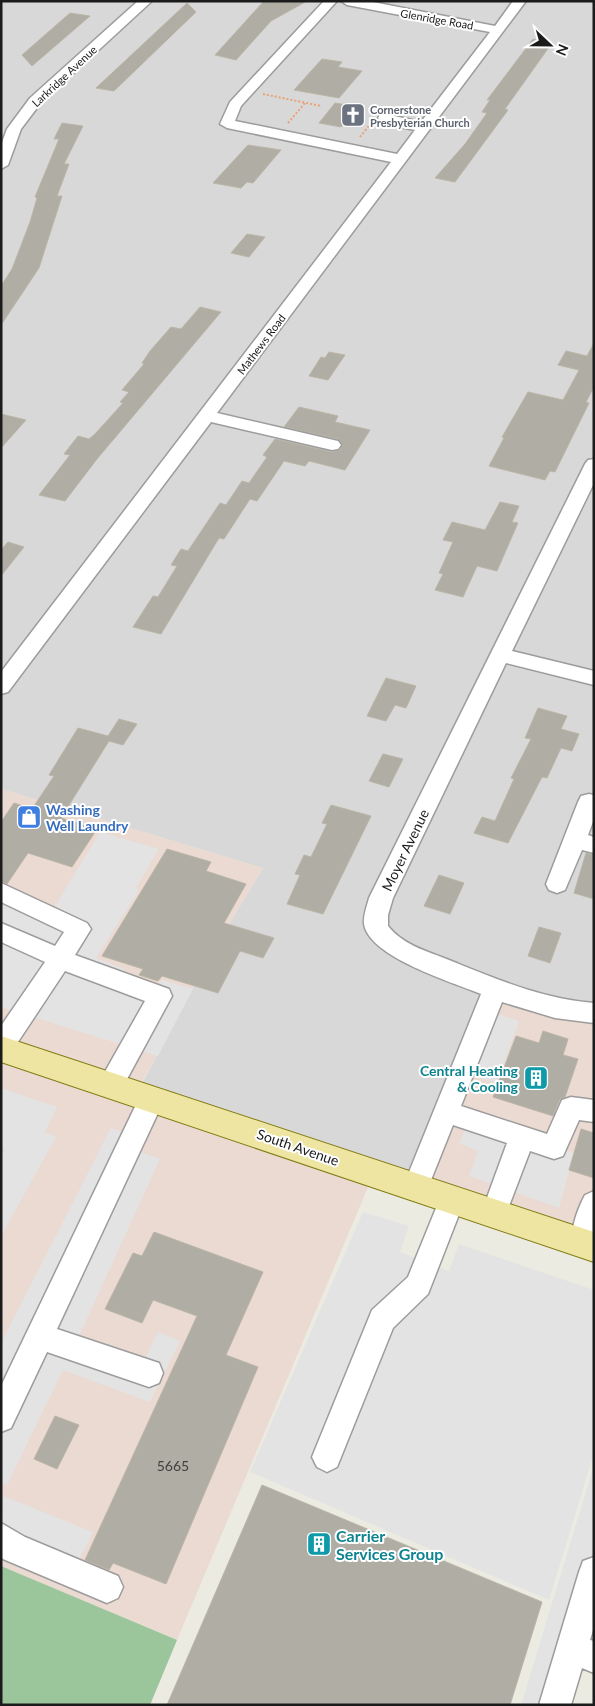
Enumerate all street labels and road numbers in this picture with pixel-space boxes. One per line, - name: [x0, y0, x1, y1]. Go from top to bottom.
- street label: Glenridge Road: [399, 6, 475, 32]
- street label: Larkridge Avenue: [29, 43, 99, 109]
- street label: Mathews Road: [234, 311, 288, 377]
- street label: Moyer Avenue: [378, 806, 432, 894]
- street label: South Avenue: [255, 1125, 341, 1169]

